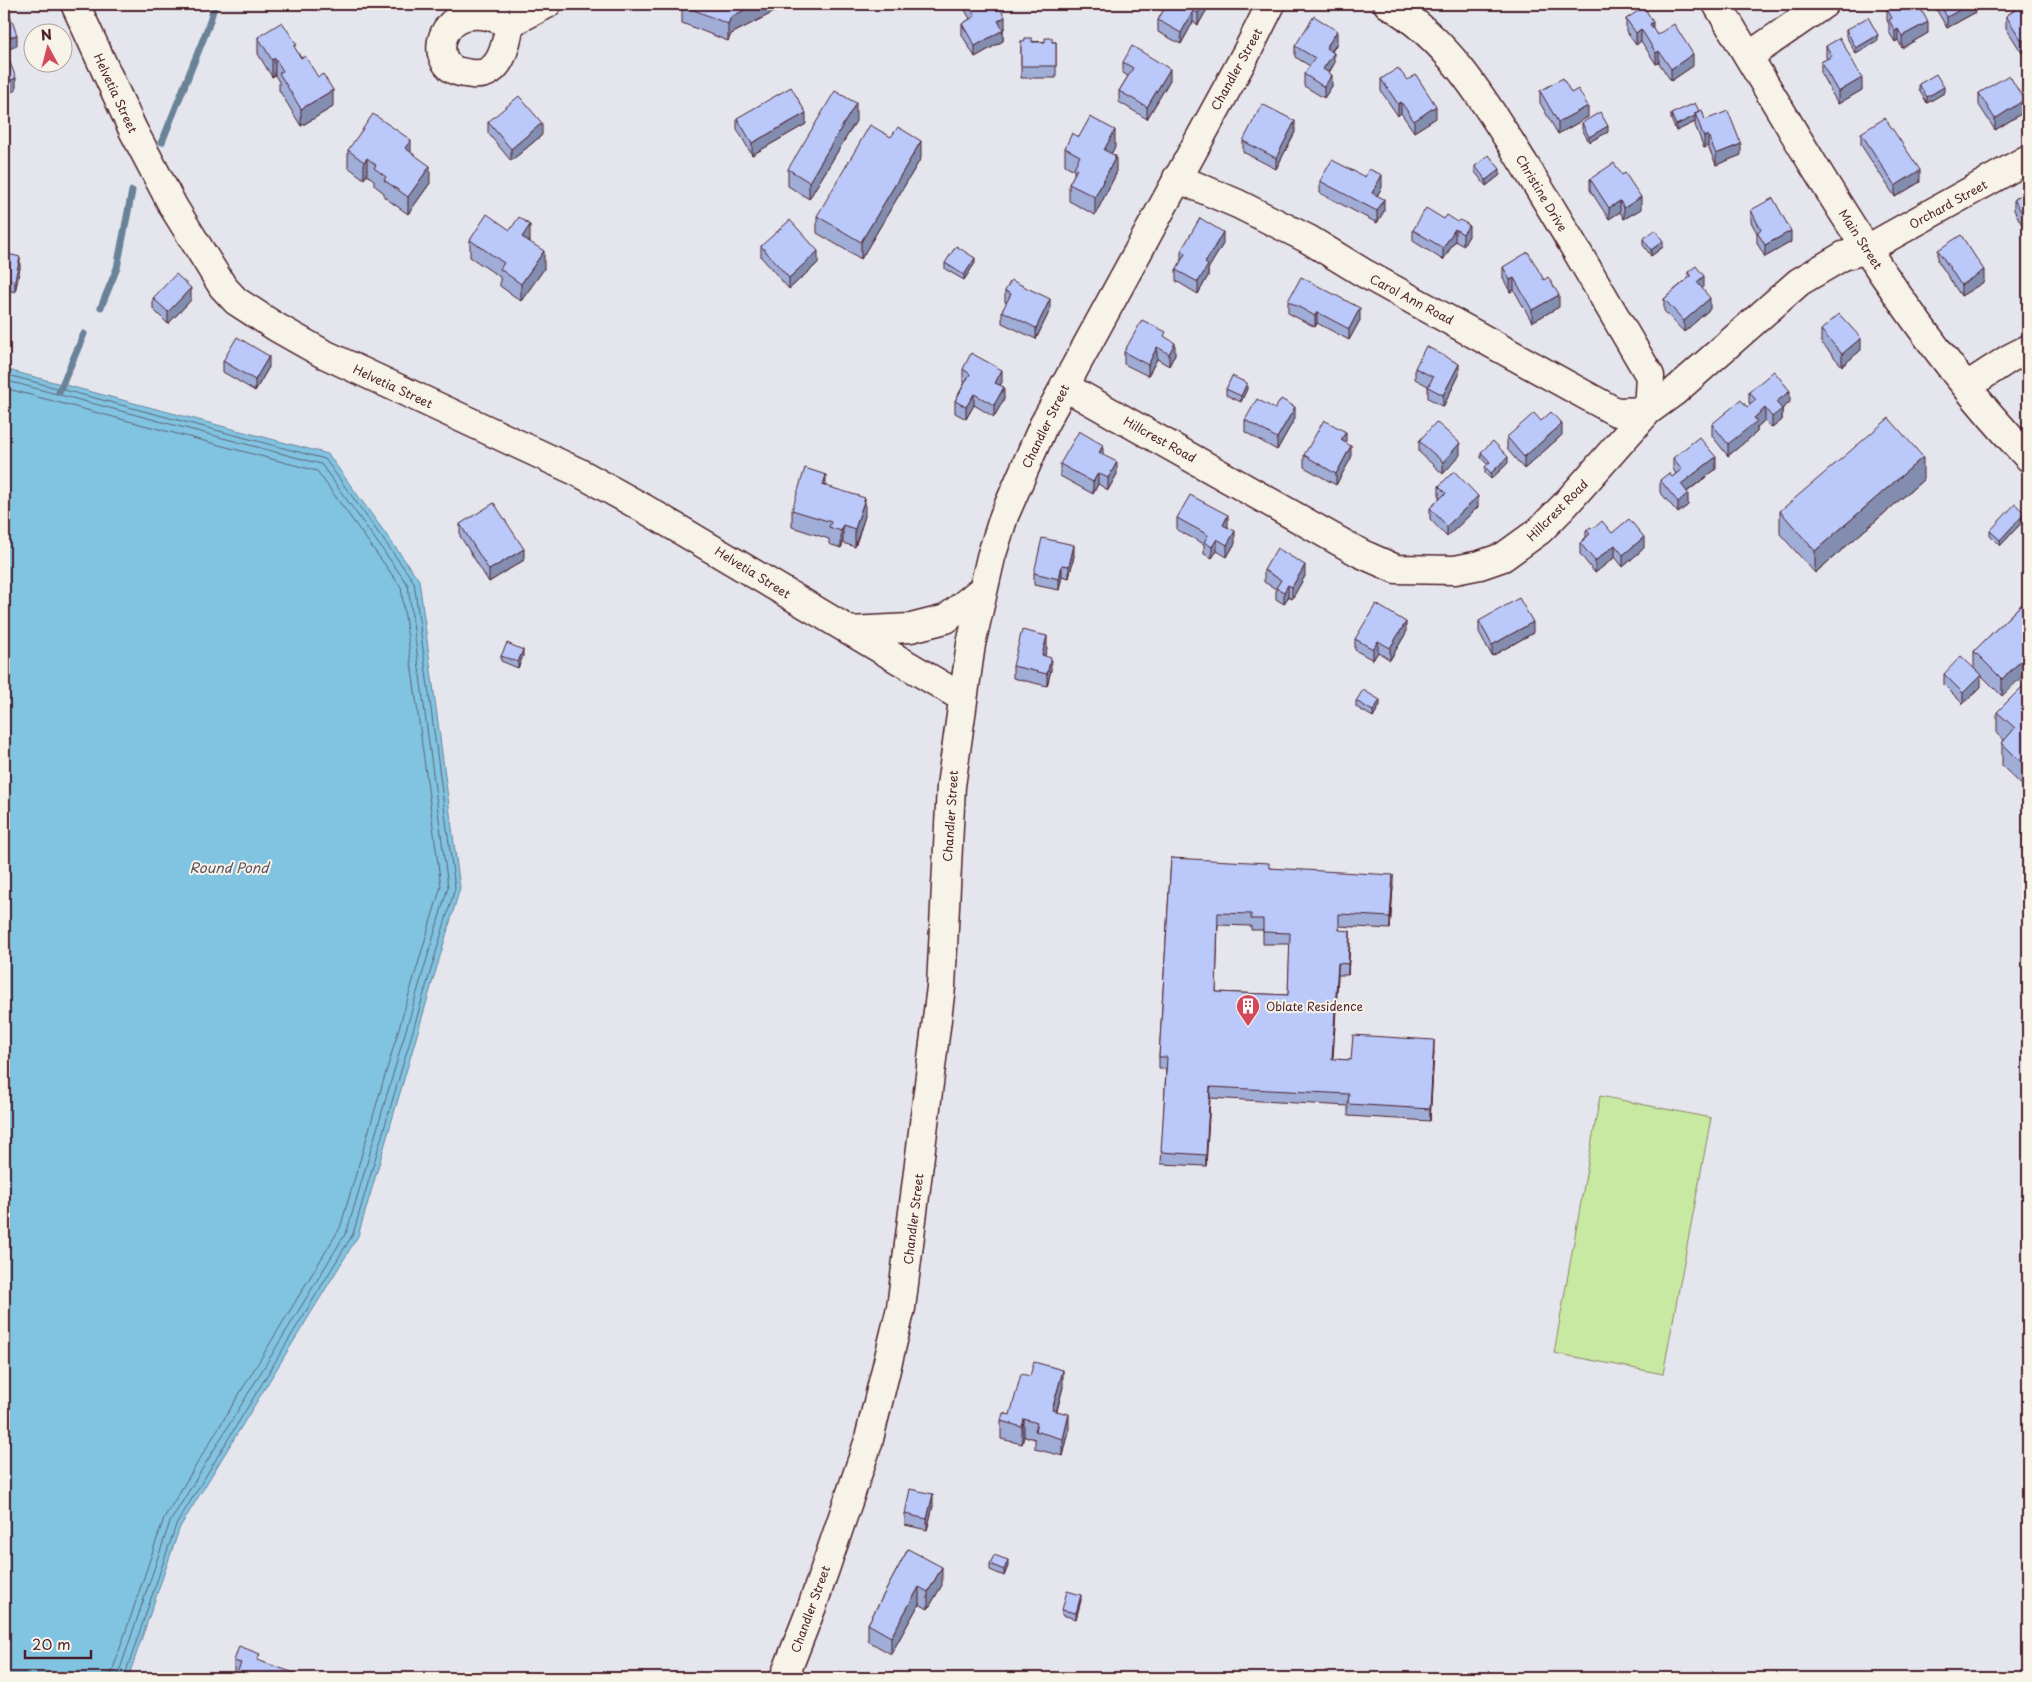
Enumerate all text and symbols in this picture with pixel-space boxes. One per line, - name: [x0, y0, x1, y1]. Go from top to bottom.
- north arrow: [22, 22, 72, 72]
- text: N: [40, 24, 53, 46]
- street label: Chandler Street: [1206, 25, 1266, 113]
- street label: Helvetia Street: [90, 50, 142, 136]
- street label: Christine Drive: [1512, 151, 1572, 235]
- street label: Orchard Street: [1906, 175, 1990, 233]
- street label: Main Street: [1835, 205, 1887, 273]
- street label: Carol Ann Road: [1367, 269, 1457, 329]
- street label: Helvetia Street: [350, 360, 436, 412]
- street label: Chandler Street: [1017, 381, 1073, 471]
- street label: Hillcrest Road: [1120, 412, 1200, 466]
- street label: Hillcrest Road: [1522, 475, 1592, 545]
- street label: Helvetia Street: [712, 542, 794, 602]
- street label: Chandler Street: [938, 770, 962, 862]
- water label: Round Pond: [190, 857, 271, 878]
- building icon: Oblate Residence: [1235, 993, 1261, 1027]
- place label: Oblate Residence: [1266, 997, 1364, 1015]
- street label: Chandler Street: [898, 1172, 928, 1266]
- street label: Chandler Street: [786, 1563, 834, 1655]
- scale bar: [25, 1627, 91, 1659]
- text: 20 m: [32, 1632, 71, 1655]

